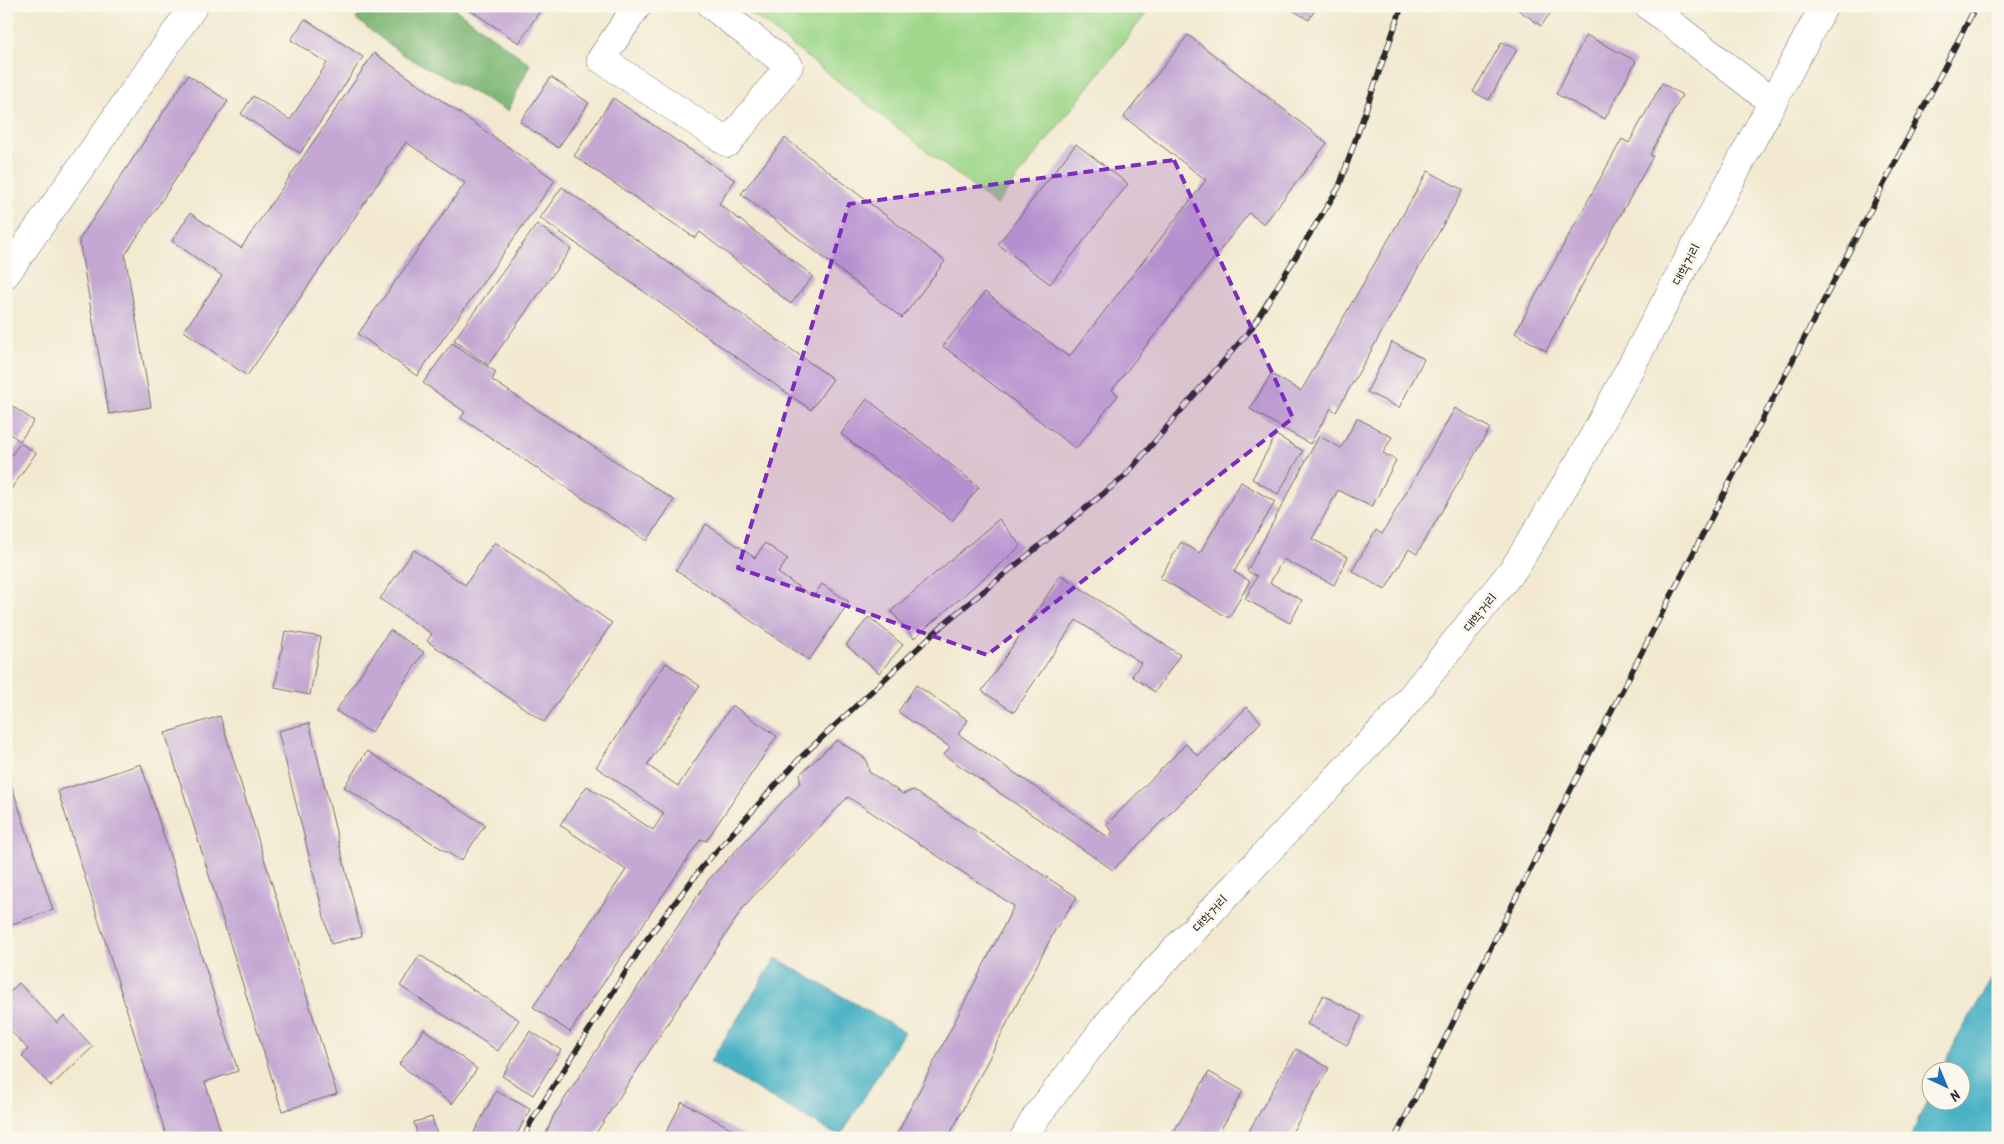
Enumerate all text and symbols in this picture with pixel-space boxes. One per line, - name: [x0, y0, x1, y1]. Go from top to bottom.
- street label: 대학거리: [1667, 239, 1707, 290]
- street label: 대학거리: [1458, 588, 1504, 637]
- street label: 대학거리: [1187, 890, 1234, 938]
- north arrow: [1922, 1062, 1972, 1112]
- text: N: [1943, 1084, 1965, 1106]

